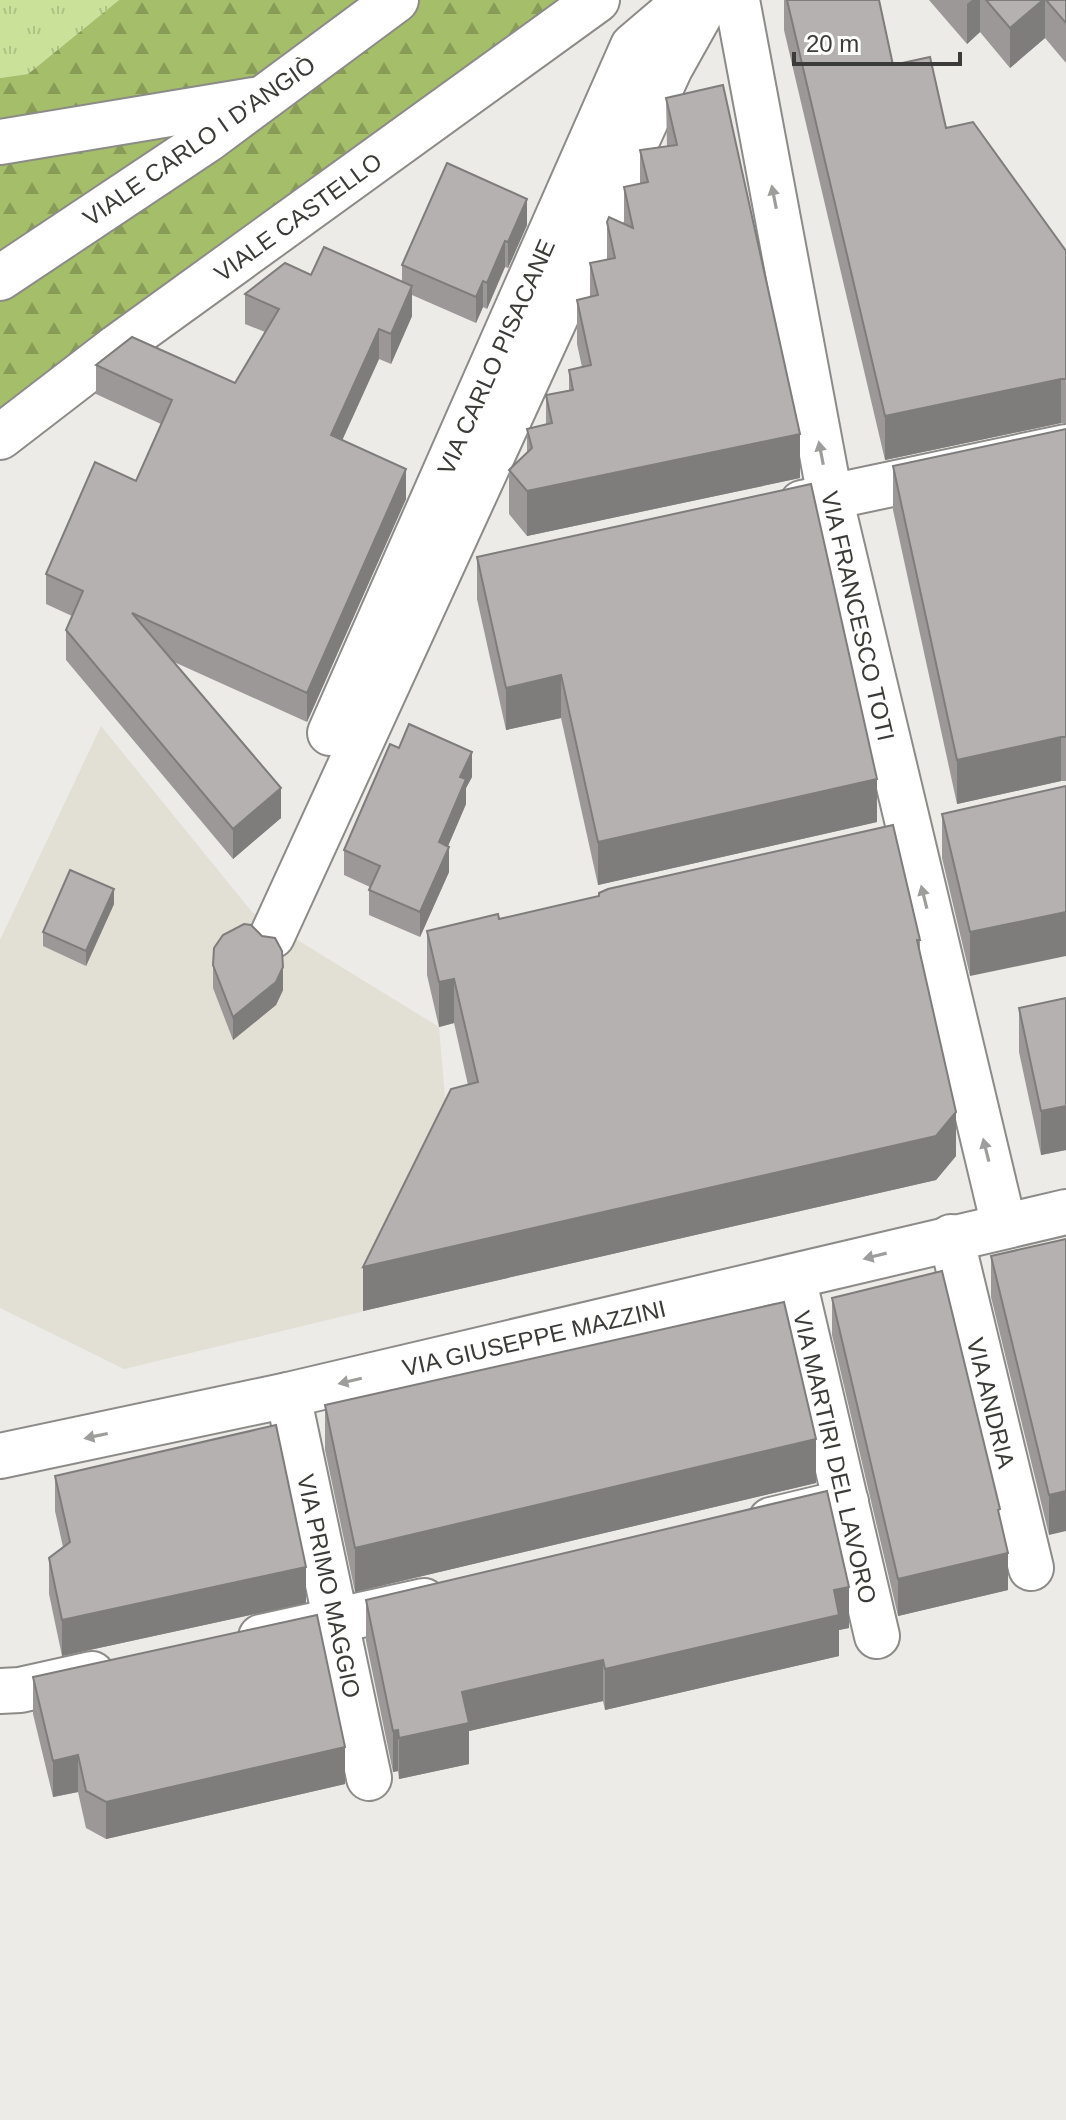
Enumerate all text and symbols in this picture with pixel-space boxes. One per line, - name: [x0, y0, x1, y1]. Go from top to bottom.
- scale bar: [794, 16, 960, 66]
- text: 20 m: [806, 30, 859, 57]
- street label: VIALE CARLO I D'ANGIÒ: [78, 51, 320, 231]
- street label: VIALE CASTELLO: [209, 147, 387, 287]
- one-way arrow: [767, 185, 779, 210]
- street label: VIA CARLO PISACANE: [432, 235, 560, 479]
- one-way arrow: [815, 440, 827, 465]
- street label: VIA FRANCESCO TOTI: [816, 489, 900, 743]
- one-way arrow: [917, 885, 930, 910]
- one-way arrow: [979, 1137, 991, 1162]
- one-way arrow: [863, 1251, 888, 1263]
- street label: VIA GIUSEPPE MAZZINI: [400, 1295, 668, 1381]
- street label: VIA MARTIRI DEL LAVORO: [788, 1308, 882, 1606]
- street label: VIA ANDRIA: [962, 1335, 1020, 1471]
- one-way arrow: [337, 1375, 362, 1387]
- one-way arrow: [83, 1430, 108, 1443]
- street label: VIA PRIMO MAGGIO: [292, 1472, 366, 1700]

